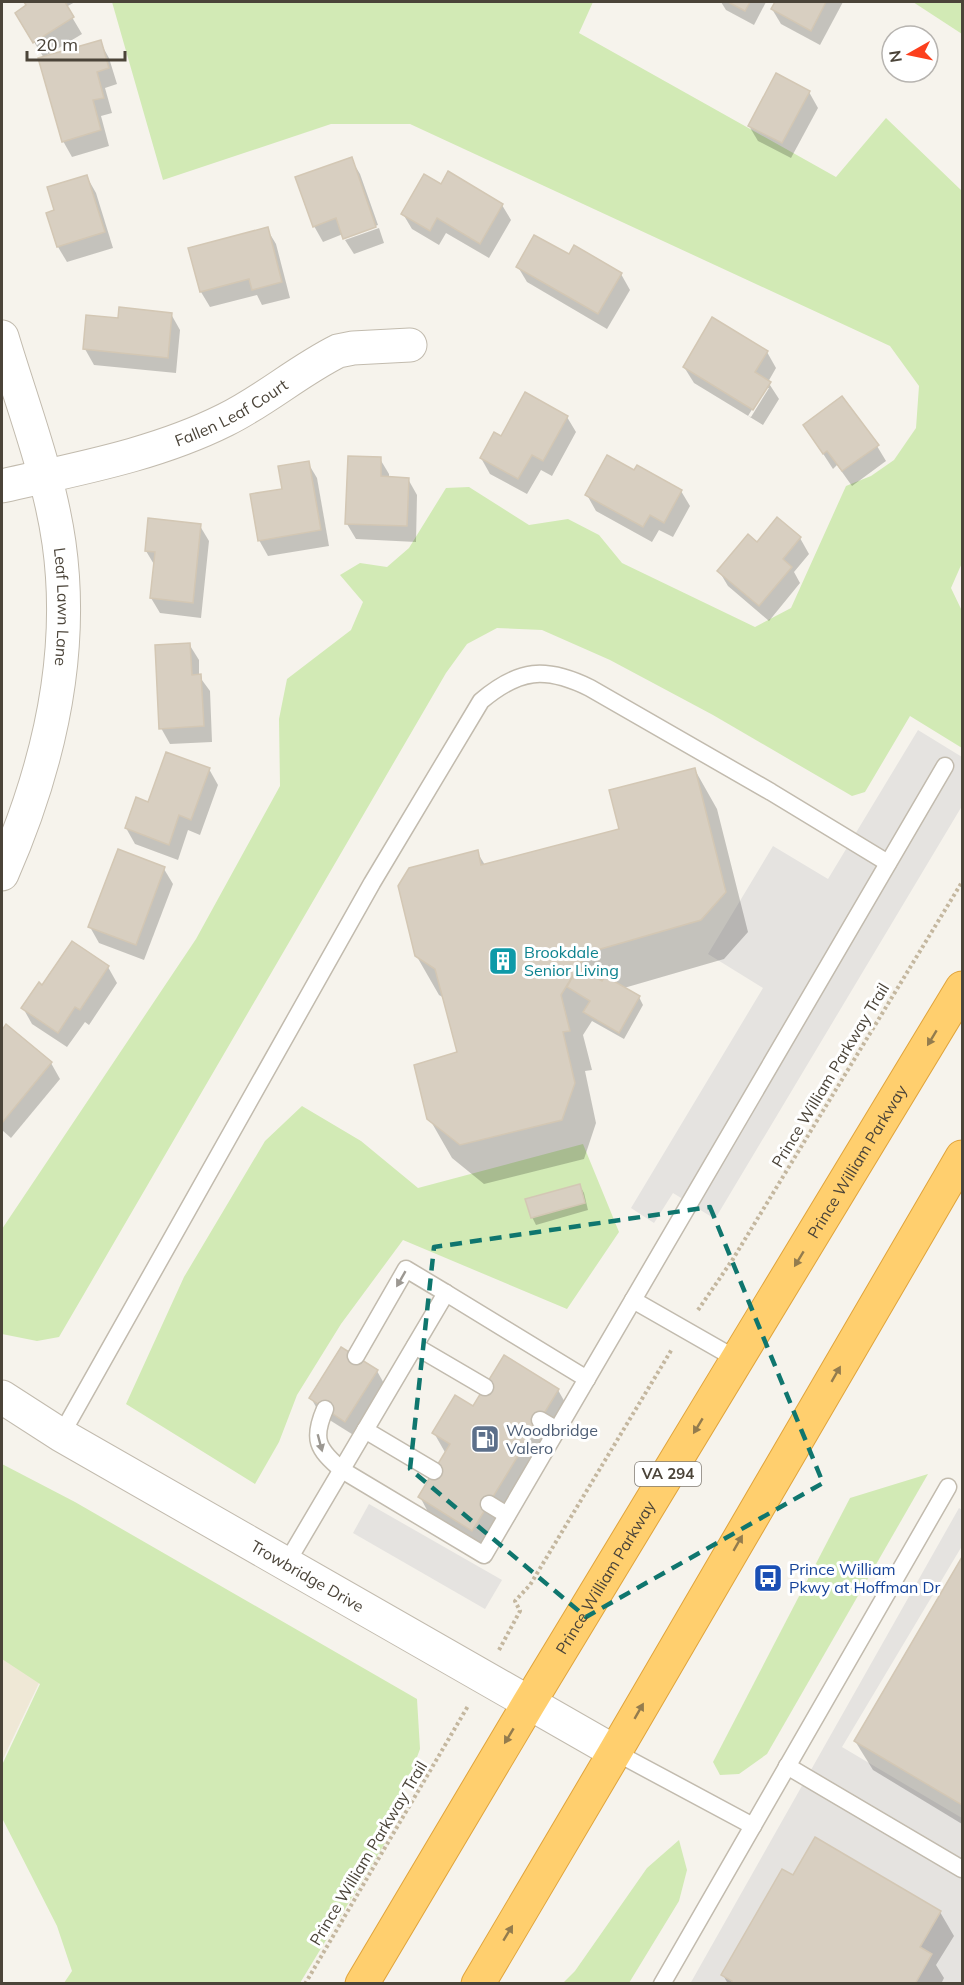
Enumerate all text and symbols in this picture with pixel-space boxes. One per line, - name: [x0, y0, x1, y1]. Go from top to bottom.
- scale bar: [27, 24, 124, 62]
- north arrow: [880, 24, 940, 84]
- text: 20 m: [36, 33, 78, 56]
- text: N: [884, 49, 906, 64]
- street label: Fallen Leaf Court: [172, 374, 292, 450]
- street label: Leaf Lawn Lane: [50, 546, 74, 667]
- place label: Brookdale Senior Living: [524, 942, 619, 980]
- building icon: Brookdale Senior Living: [487, 945, 519, 977]
- street label: Prince William Parkway Trail: [767, 979, 893, 1171]
- one-way arrow: [927, 1030, 938, 1046]
- street label: Prince William Parkway: [803, 1082, 911, 1242]
- one-way arrow: [793, 1251, 804, 1267]
- one-way arrow: [395, 1271, 406, 1287]
- one-way arrow: [831, 1365, 841, 1382]
- one-way arrow: [692, 1418, 703, 1434]
- place label: Woodbridge Valero: [506, 1420, 598, 1458]
- fuel station icon: Woodbridge Valero: [469, 1423, 501, 1455]
- one-way arrow: [316, 1433, 326, 1452]
- road number: VA 294: [635, 1462, 701, 1486]
- street label: Prince William Parkway: [551, 1496, 660, 1658]
- one-way arrow: [732, 1535, 743, 1551]
- street label: Trowbridge Drive: [247, 1536, 368, 1616]
- place label: Prince William Pkwy at Hoffman Dr: [789, 1559, 941, 1597]
- bus stop icon: Prince William Pkwy at Hoffman Dr: [752, 1562, 784, 1594]
- one-way arrow: [634, 1702, 644, 1719]
- one-way arrow: [504, 1728, 515, 1744]
- street label: Prince William Parkway Trail: [305, 1757, 431, 1949]
- one-way arrow: [502, 1925, 513, 1941]

